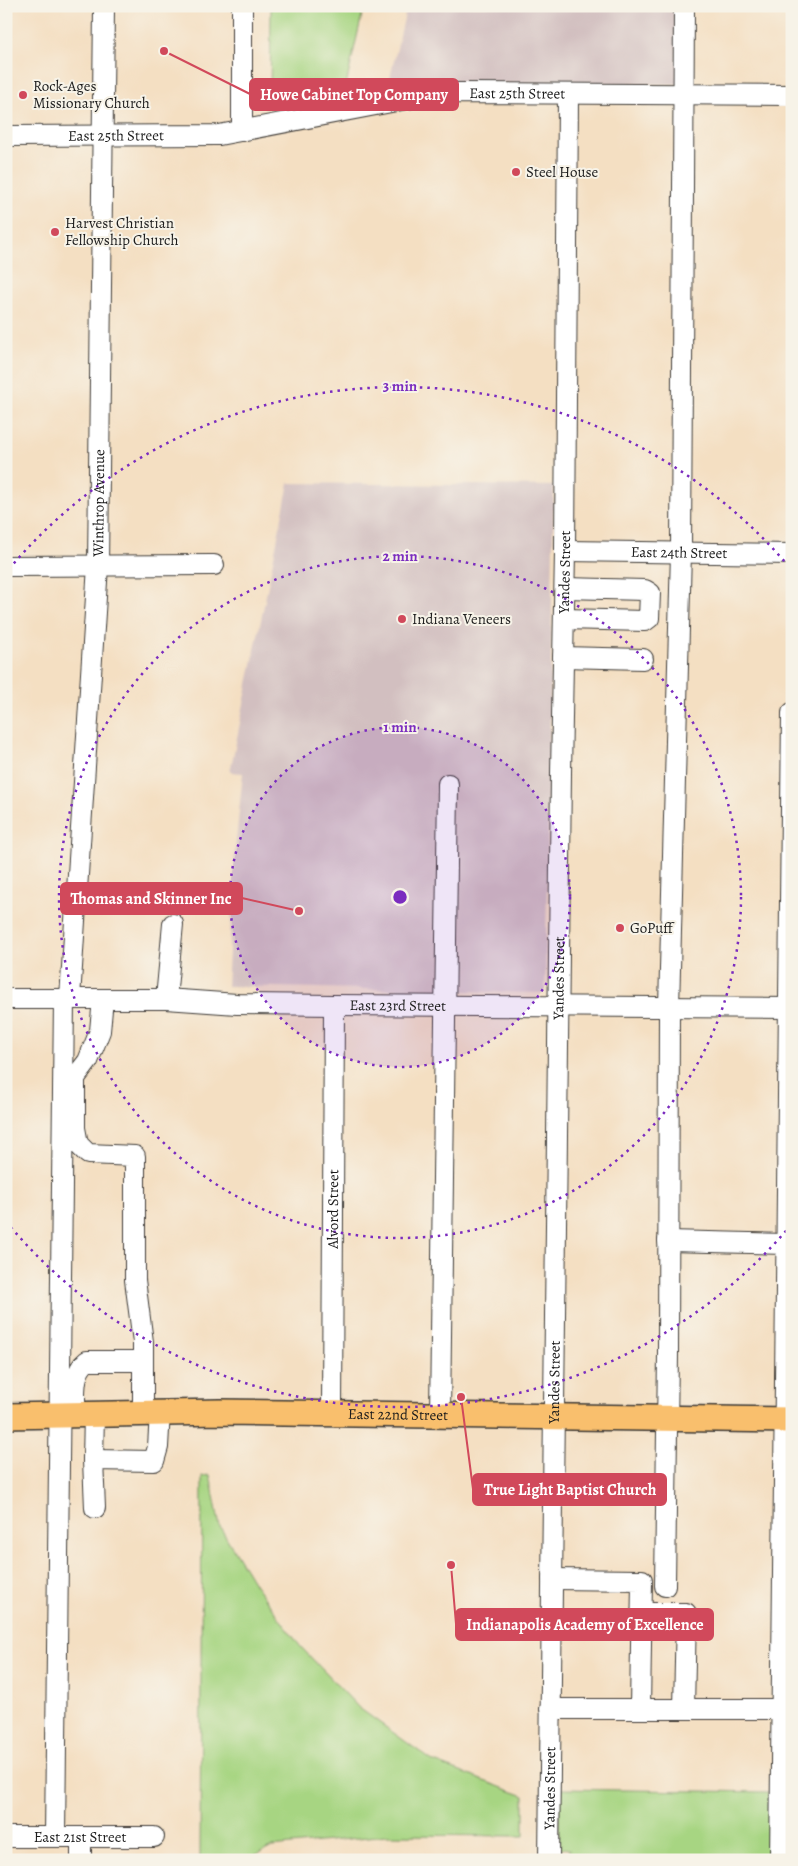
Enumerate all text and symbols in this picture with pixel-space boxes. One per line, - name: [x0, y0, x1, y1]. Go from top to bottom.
- place label: Rock-Ages Missionary Church: [33, 76, 150, 113]
- callout: Howe Cabinet Top Company: [250, 79, 458, 110]
- street label: East 25th Street: [469, 83, 565, 104]
- text: Howe Cabinet Top Company: [260, 84, 449, 106]
- marker: Rock-Ages Missionary Church: [17, 89, 29, 101]
- street label: East 25th Street: [68, 125, 164, 146]
- place label: Steel House: [526, 162, 599, 182]
- marker: Steel House: [510, 166, 522, 178]
- place label: Harvest Christian Fellowship Church: [65, 213, 179, 250]
- marker: Harvest Christian Fellowship Church: [49, 226, 61, 238]
- text: 3 min: [383, 376, 418, 396]
- street label: Winthrop Avenue: [88, 449, 109, 558]
- street label: Yandes Street: [554, 530, 575, 615]
- street label: East 24th Street: [631, 542, 727, 563]
- text: 2 min: [382, 546, 418, 566]
- place label: Indiana Veneers: [412, 609, 511, 629]
- marker: Indiana Veneers: [396, 613, 408, 625]
- text: 1 min: [383, 717, 417, 737]
- callout: Thomas and Skinner Inc: [61, 883, 242, 914]
- text: Thomas and Skinner Inc: [70, 888, 232, 910]
- centre of rings: [391, 888, 409, 906]
- place label: GoPuff: [630, 918, 675, 938]
- marker: GoPuff: [614, 922, 626, 934]
- street label: Yandes Street: [548, 936, 569, 1021]
- street label: East 23rd Street: [349, 995, 446, 1016]
- street label: Alvord Street: [323, 1169, 343, 1250]
- street label: Yandes Street: [544, 1340, 565, 1425]
- street label: East 22nd Street: [348, 1404, 448, 1425]
- callout: True Light Baptist Church: [473, 1474, 666, 1505]
- text: True Light Baptist Church: [484, 1479, 657, 1501]
- callout: Indianapolis Academy of Excellence: [456, 1609, 713, 1640]
- text: Indianapolis Academy of Excellence: [466, 1614, 704, 1636]
- street label: Yandes Street: [539, 1746, 560, 1831]
- street label: East 21st Street: [34, 1827, 126, 1847]

